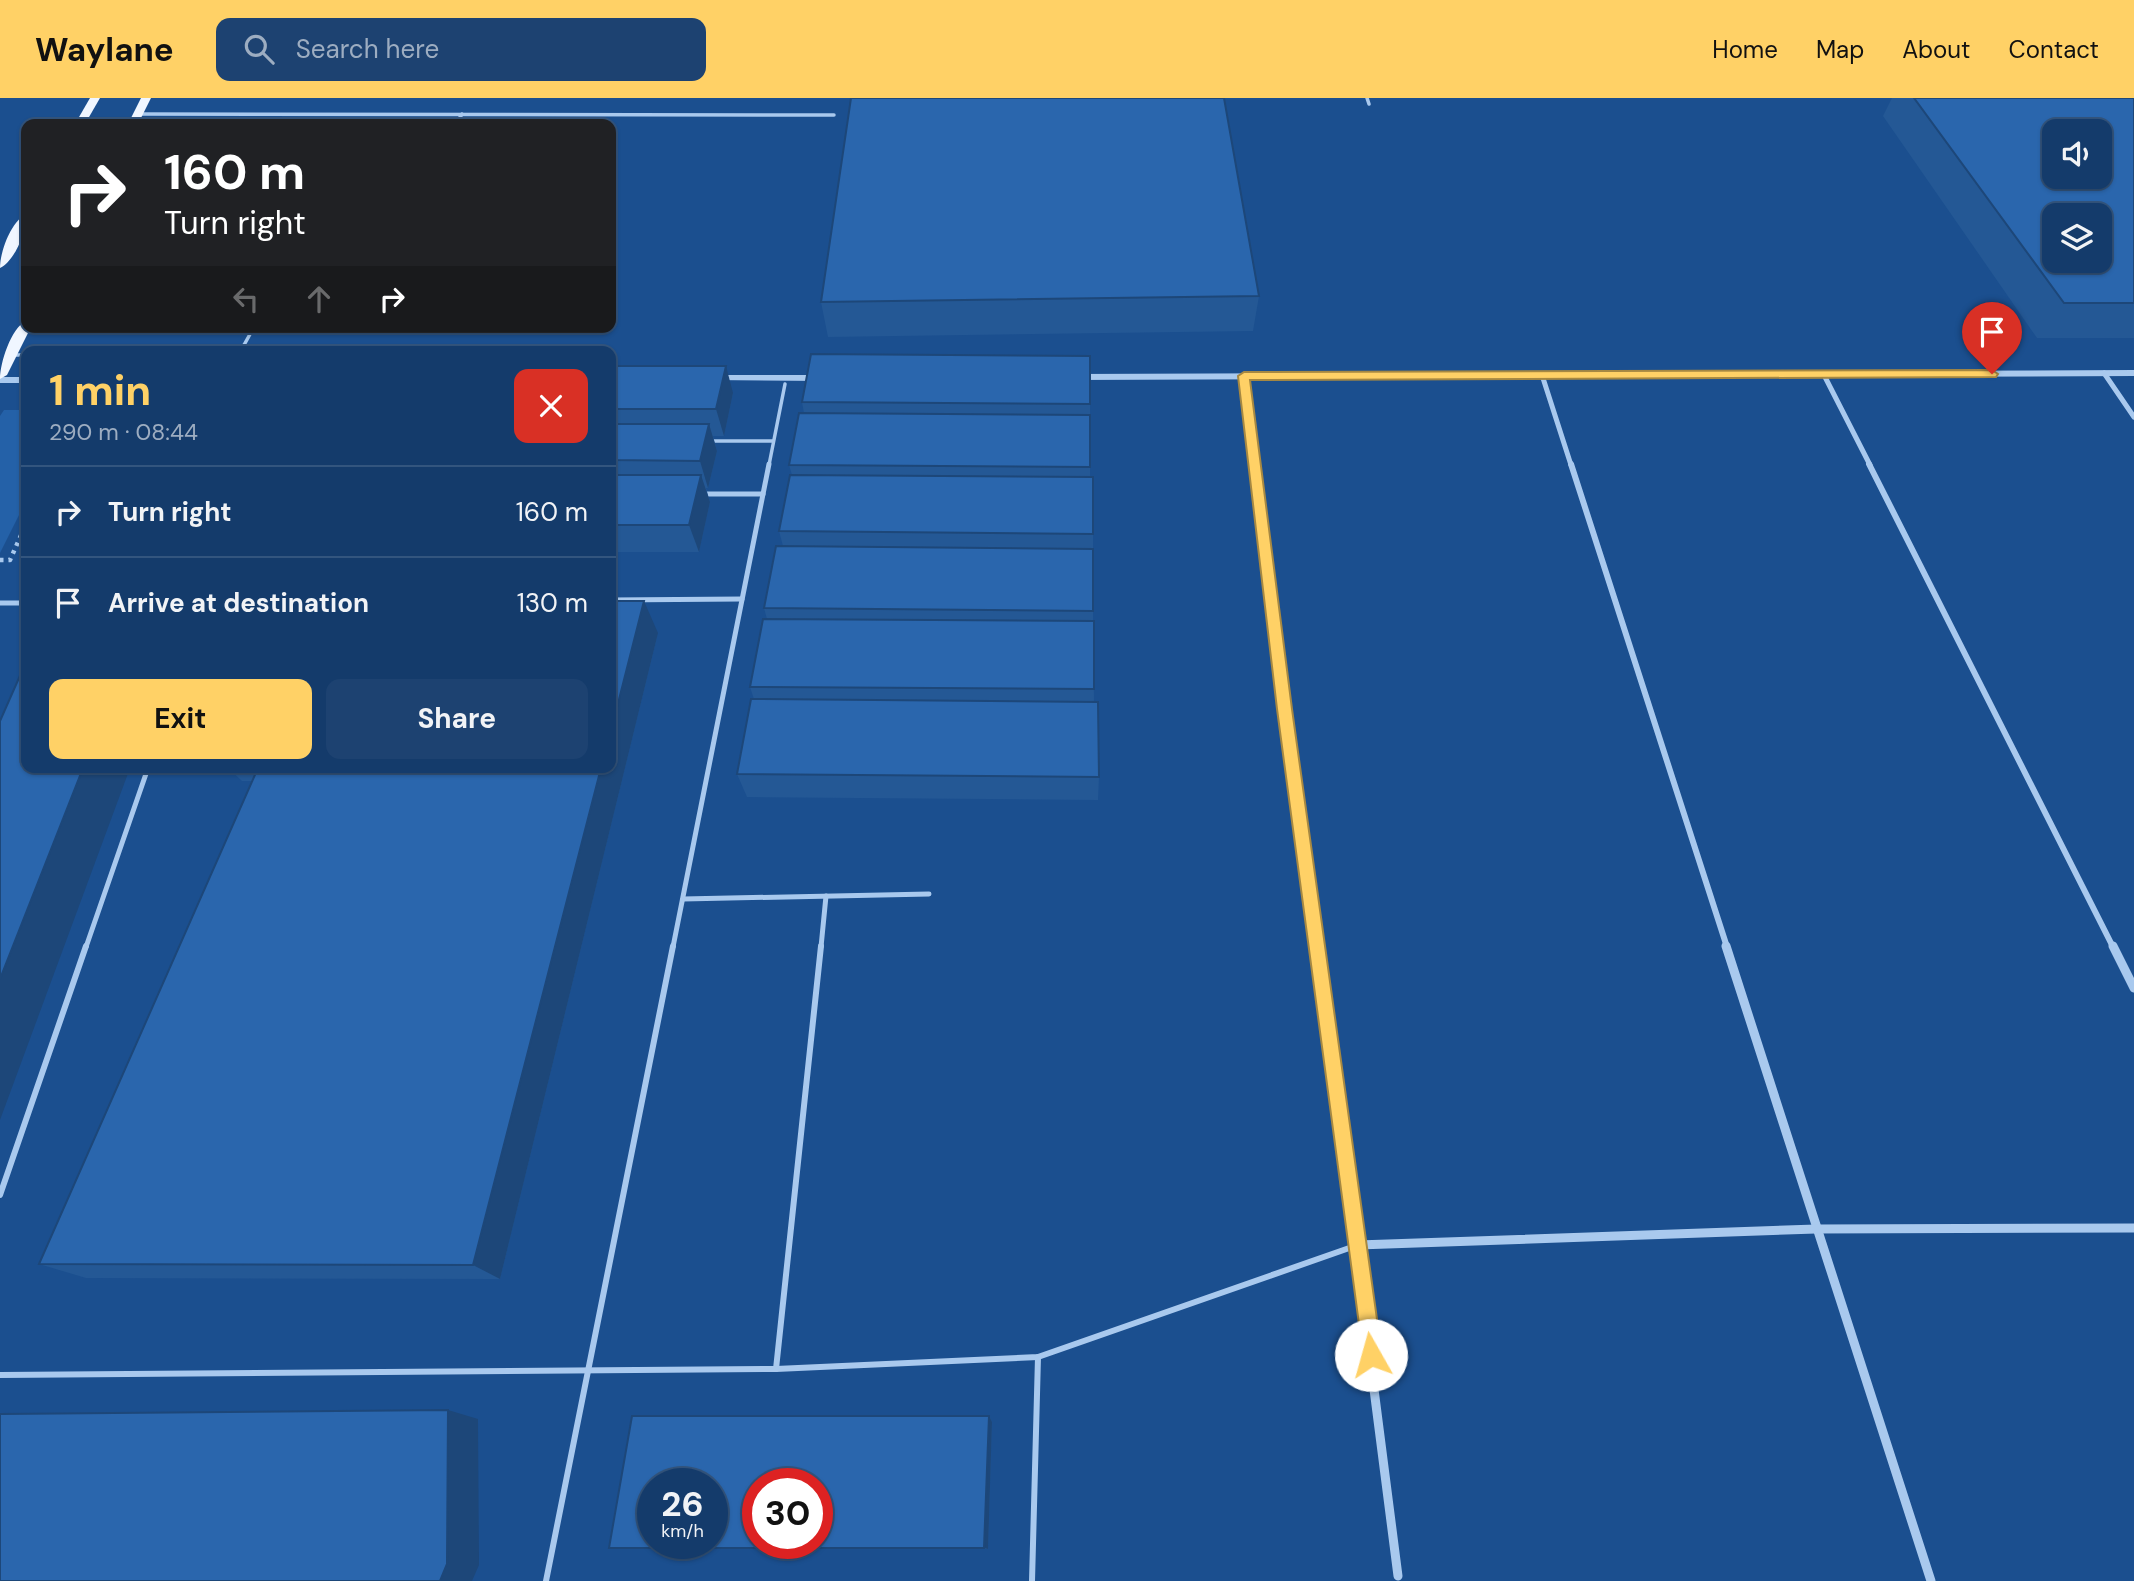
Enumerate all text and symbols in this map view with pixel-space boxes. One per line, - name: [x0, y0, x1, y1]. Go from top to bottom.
- search box: [216, 18, 706, 81]
- text: Waylane: [35, 28, 174, 71]
- icon: search: [240, 30, 278, 68]
- text: Search here: [296, 32, 439, 66]
- text: Home: [1712, 34, 1778, 65]
- text: Map: [1816, 34, 1864, 65]
- text: About: [1902, 34, 1971, 65]
- text: Contact: [2009, 34, 2099, 65]
- map controls: [2042, 119, 2112, 273]
- button: sound: [2042, 119, 2112, 189]
- text: 160 m: [164, 140, 305, 204]
- icon: right: [49, 147, 140, 238]
- text: Turn right: [164, 202, 306, 244]
- button: layers: [2042, 203, 2112, 273]
- icon: left: [227, 280, 265, 318]
- icon: ahead: [300, 280, 338, 318]
- icon: right: [373, 280, 411, 318]
- pin: [1962, 302, 2022, 374]
- icon: arrive: [1973, 313, 2011, 351]
- text: 1 min: [49, 363, 151, 418]
- button: close: [514, 369, 588, 443]
- text: 290 m · 08:44: [49, 417, 198, 447]
- icon: right: [49, 493, 87, 531]
- text: Turn right: [108, 495, 232, 529]
- text: 160 m: [516, 495, 588, 529]
- icon: arrive: [49, 584, 87, 622]
- text: Arrive at destination: [108, 586, 369, 620]
- text: 130 m: [517, 586, 588, 620]
- button: Exit: [49, 679, 312, 759]
- button: Share: [326, 679, 588, 759]
- position arrow: [1334, 1318, 1408, 1392]
- speed limit sign: 30: [742, 1468, 833, 1559]
- text: 26: [661, 1481, 704, 1527]
- text: km/h: [661, 1519, 704, 1543]

